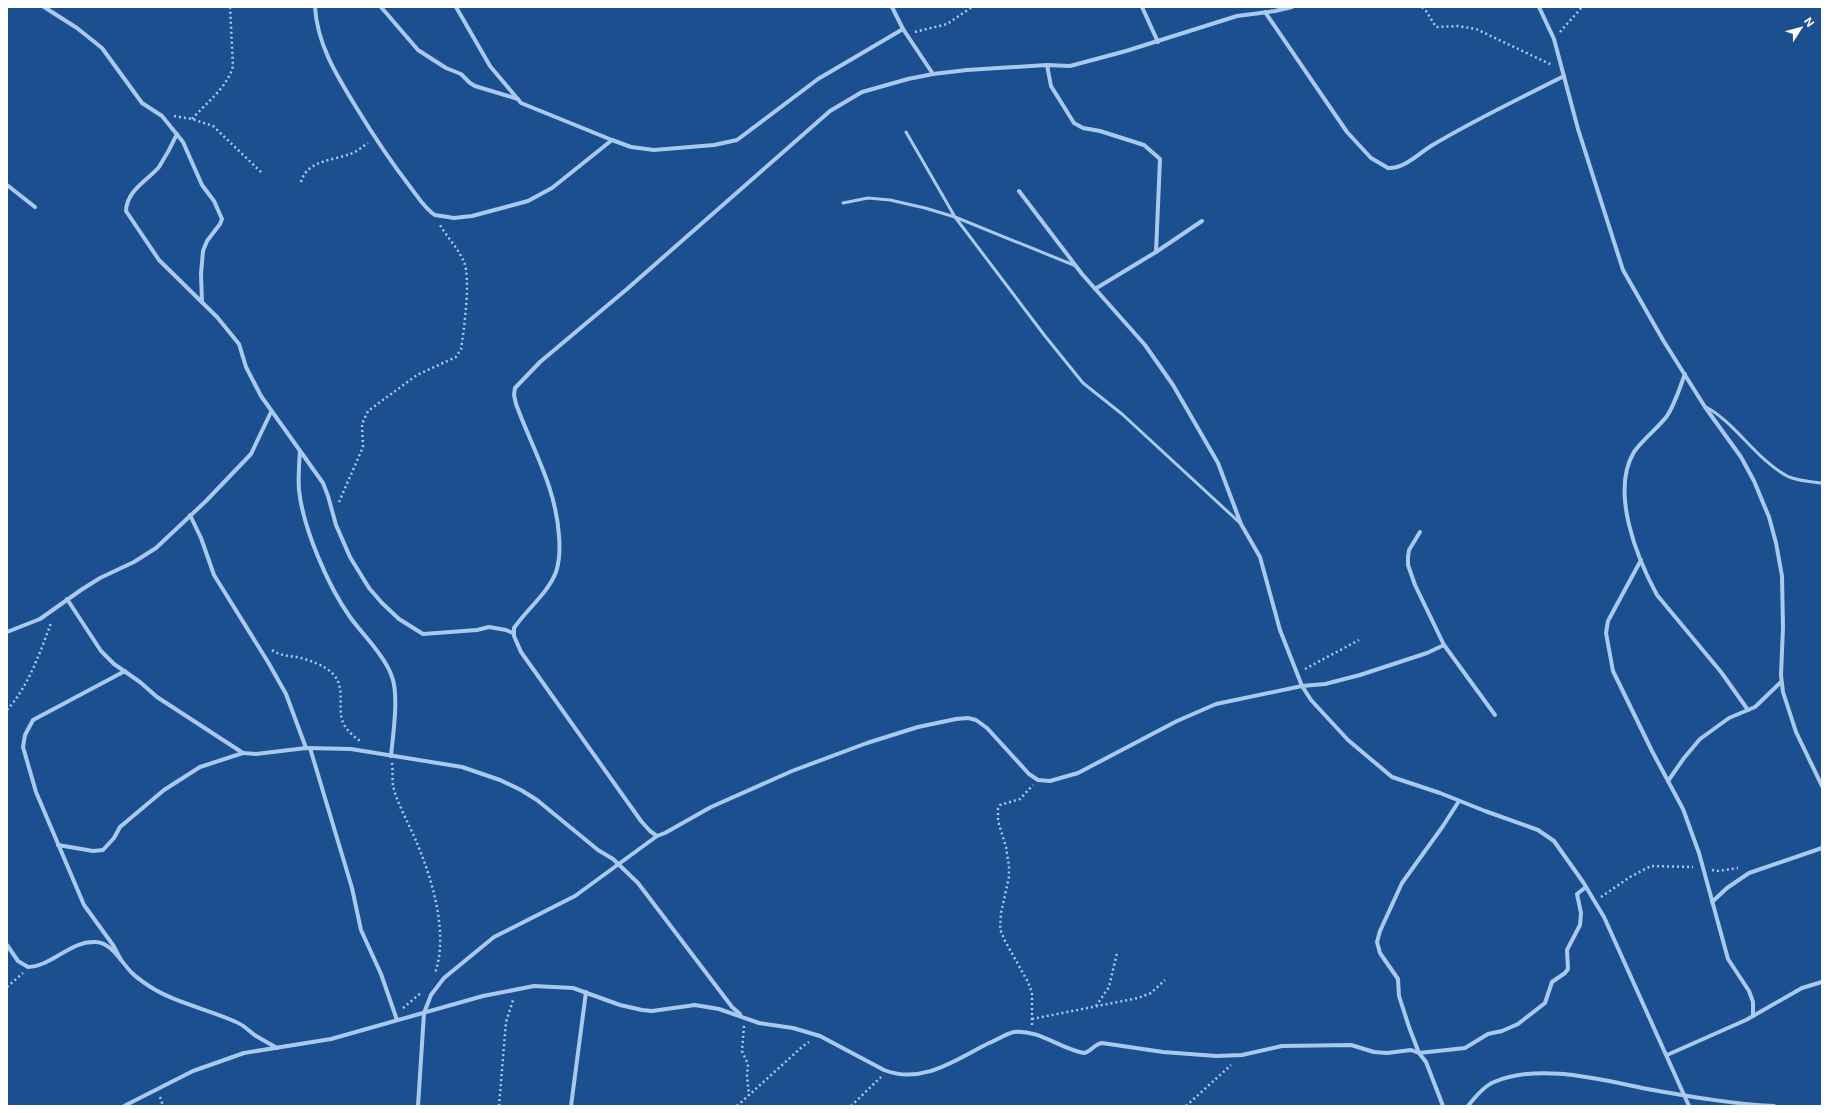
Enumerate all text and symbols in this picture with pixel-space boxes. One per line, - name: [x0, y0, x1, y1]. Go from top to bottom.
- north arrow: [1781, 8, 1821, 48]
- text: N: [1801, 15, 1817, 30]

